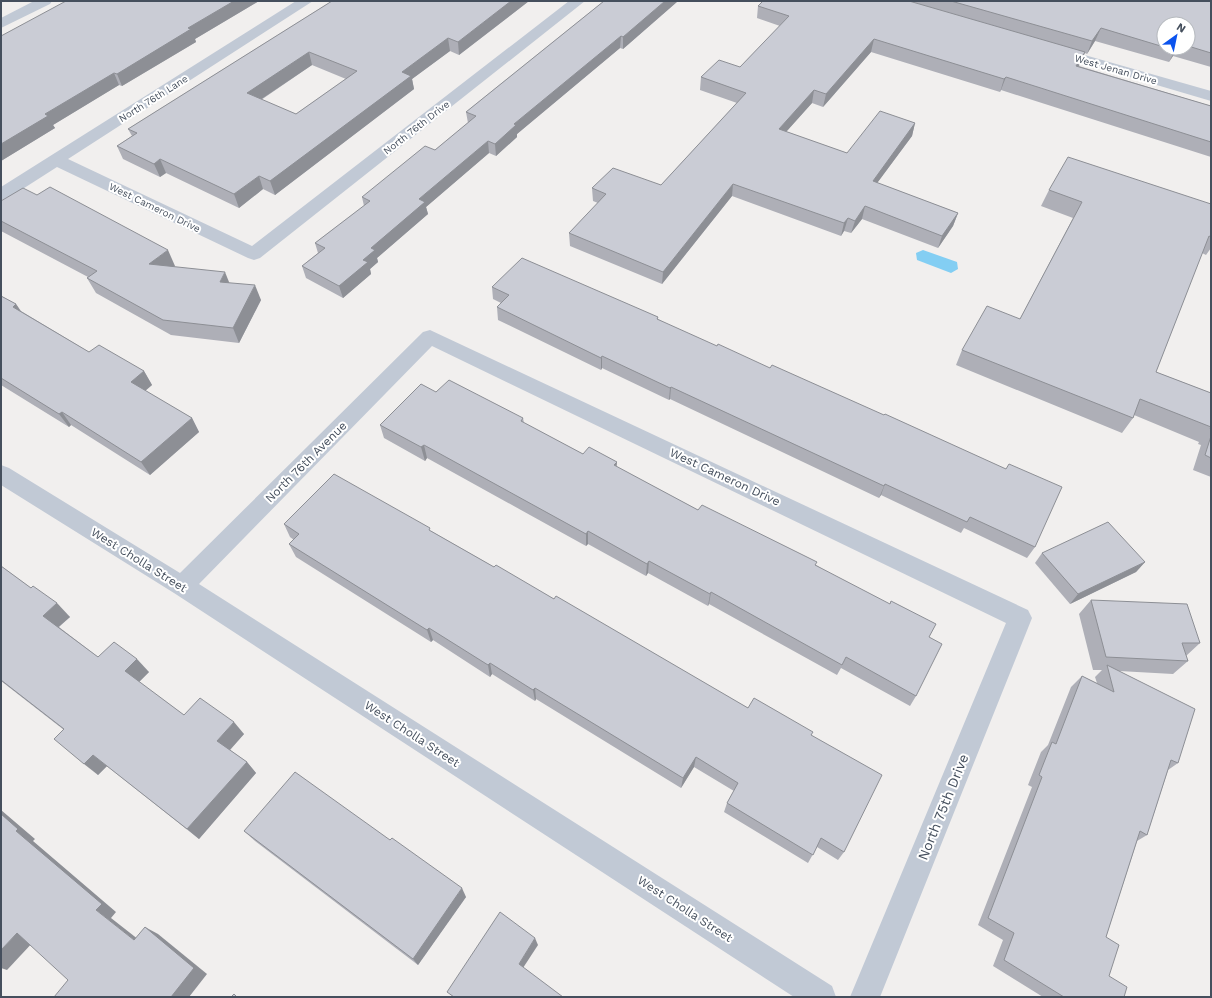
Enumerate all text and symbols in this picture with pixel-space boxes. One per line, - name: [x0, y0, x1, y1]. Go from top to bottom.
- north arrow: [1156, 16, 1196, 56]
- text: N: [1174, 20, 1188, 36]
- street label: West Jenan Drive: [1073, 52, 1159, 87]
- street label: North 76th Lane: [117, 73, 190, 124]
- street label: North 76th Drive: [381, 98, 452, 157]
- street label: West Cameron Drive: [107, 181, 202, 234]
- street label: North 76th Avenue: [263, 419, 349, 505]
- street label: West Cameron Drive: [668, 445, 782, 509]
- street label: West Cholla Street: [88, 525, 190, 595]
- street label: West Cholla Street: [362, 698, 462, 770]
- street label: North 75th Drive: [914, 752, 972, 862]
- street label: West Cholla Street: [635, 873, 735, 945]

